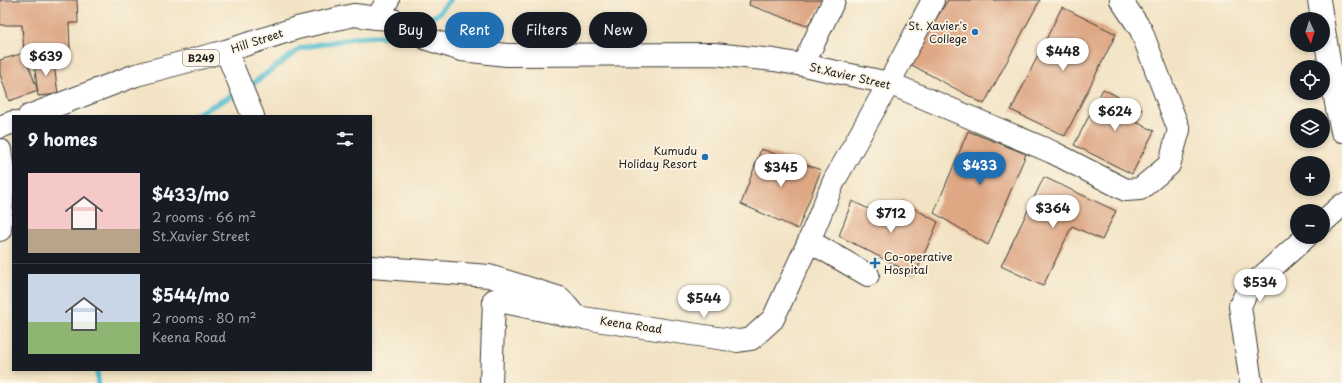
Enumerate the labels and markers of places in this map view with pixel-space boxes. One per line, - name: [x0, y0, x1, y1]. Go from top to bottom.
- place label: St. Xavier's College: [908, 17, 967, 47]
- marker: St. Xavier's College: [970, 27, 980, 37]
- pin: $448: [1039, 38, 1087, 72]
- pin: $639: [22, 43, 70, 77]
- pin: $624: [1091, 98, 1139, 132]
- place label: Kumudu Holiday Resort: [619, 142, 698, 172]
- marker: Kumudu Holiday Resort: [700, 152, 710, 162]
- pin: $433: [956, 152, 1004, 186]
- pin: $345: [757, 154, 805, 188]
- pin: $364: [1029, 195, 1077, 229]
- pin: $712: [867, 200, 915, 234]
- place label: Co-operative Hospital: [884, 248, 953, 278]
- marker: Co-operative Hospital: [869, 257, 881, 269]
- pin: $534: [1236, 269, 1284, 303]
- pin: $544: [680, 285, 728, 319]

